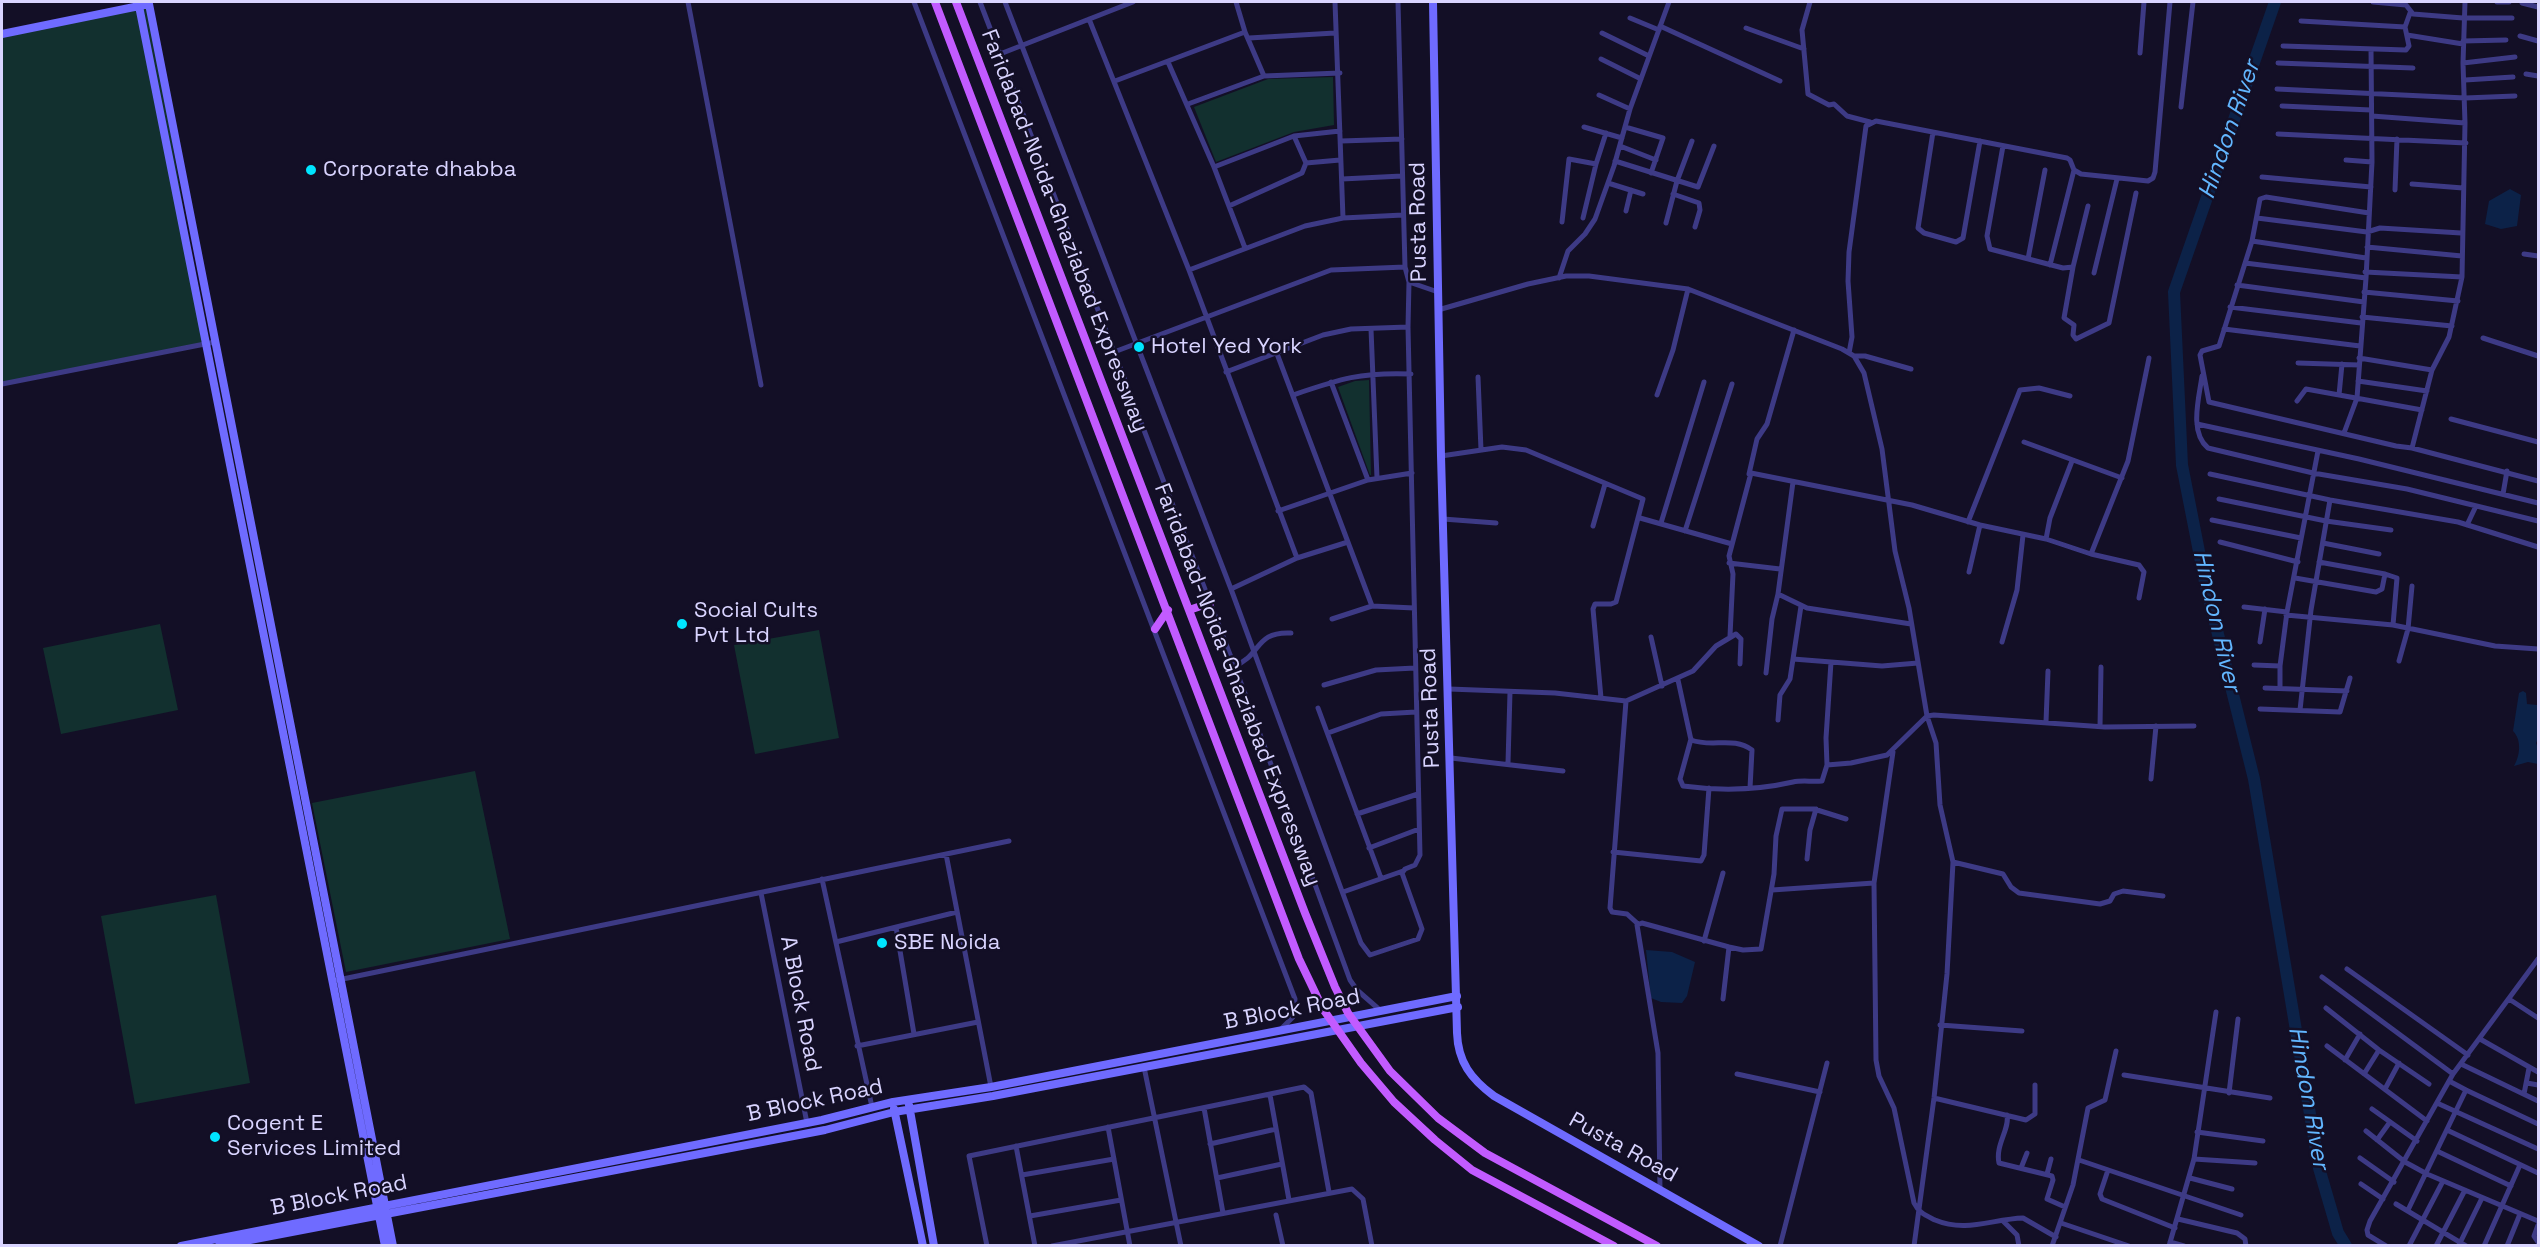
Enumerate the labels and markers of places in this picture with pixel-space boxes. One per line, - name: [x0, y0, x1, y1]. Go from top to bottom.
- place label: Corporate dhabba: [323, 157, 516, 183]
- marker: Corporate dhabba: [304, 163, 318, 177]
- place label: Hotel Yed York: [1151, 334, 1302, 360]
- marker: Hotel Yed York: [1132, 340, 1146, 354]
- place label: Social Cults Pvt Ltd: [694, 598, 818, 650]
- marker: Social Cults Pvt Ltd: [675, 617, 689, 631]
- place label: SBE Noida: [894, 930, 1000, 956]
- marker: SBE Noida: [875, 936, 889, 950]
- place label: Cogent E Services Limited: [227, 1111, 401, 1162]
- marker: Cogent E Services Limited: [208, 1130, 222, 1144]

